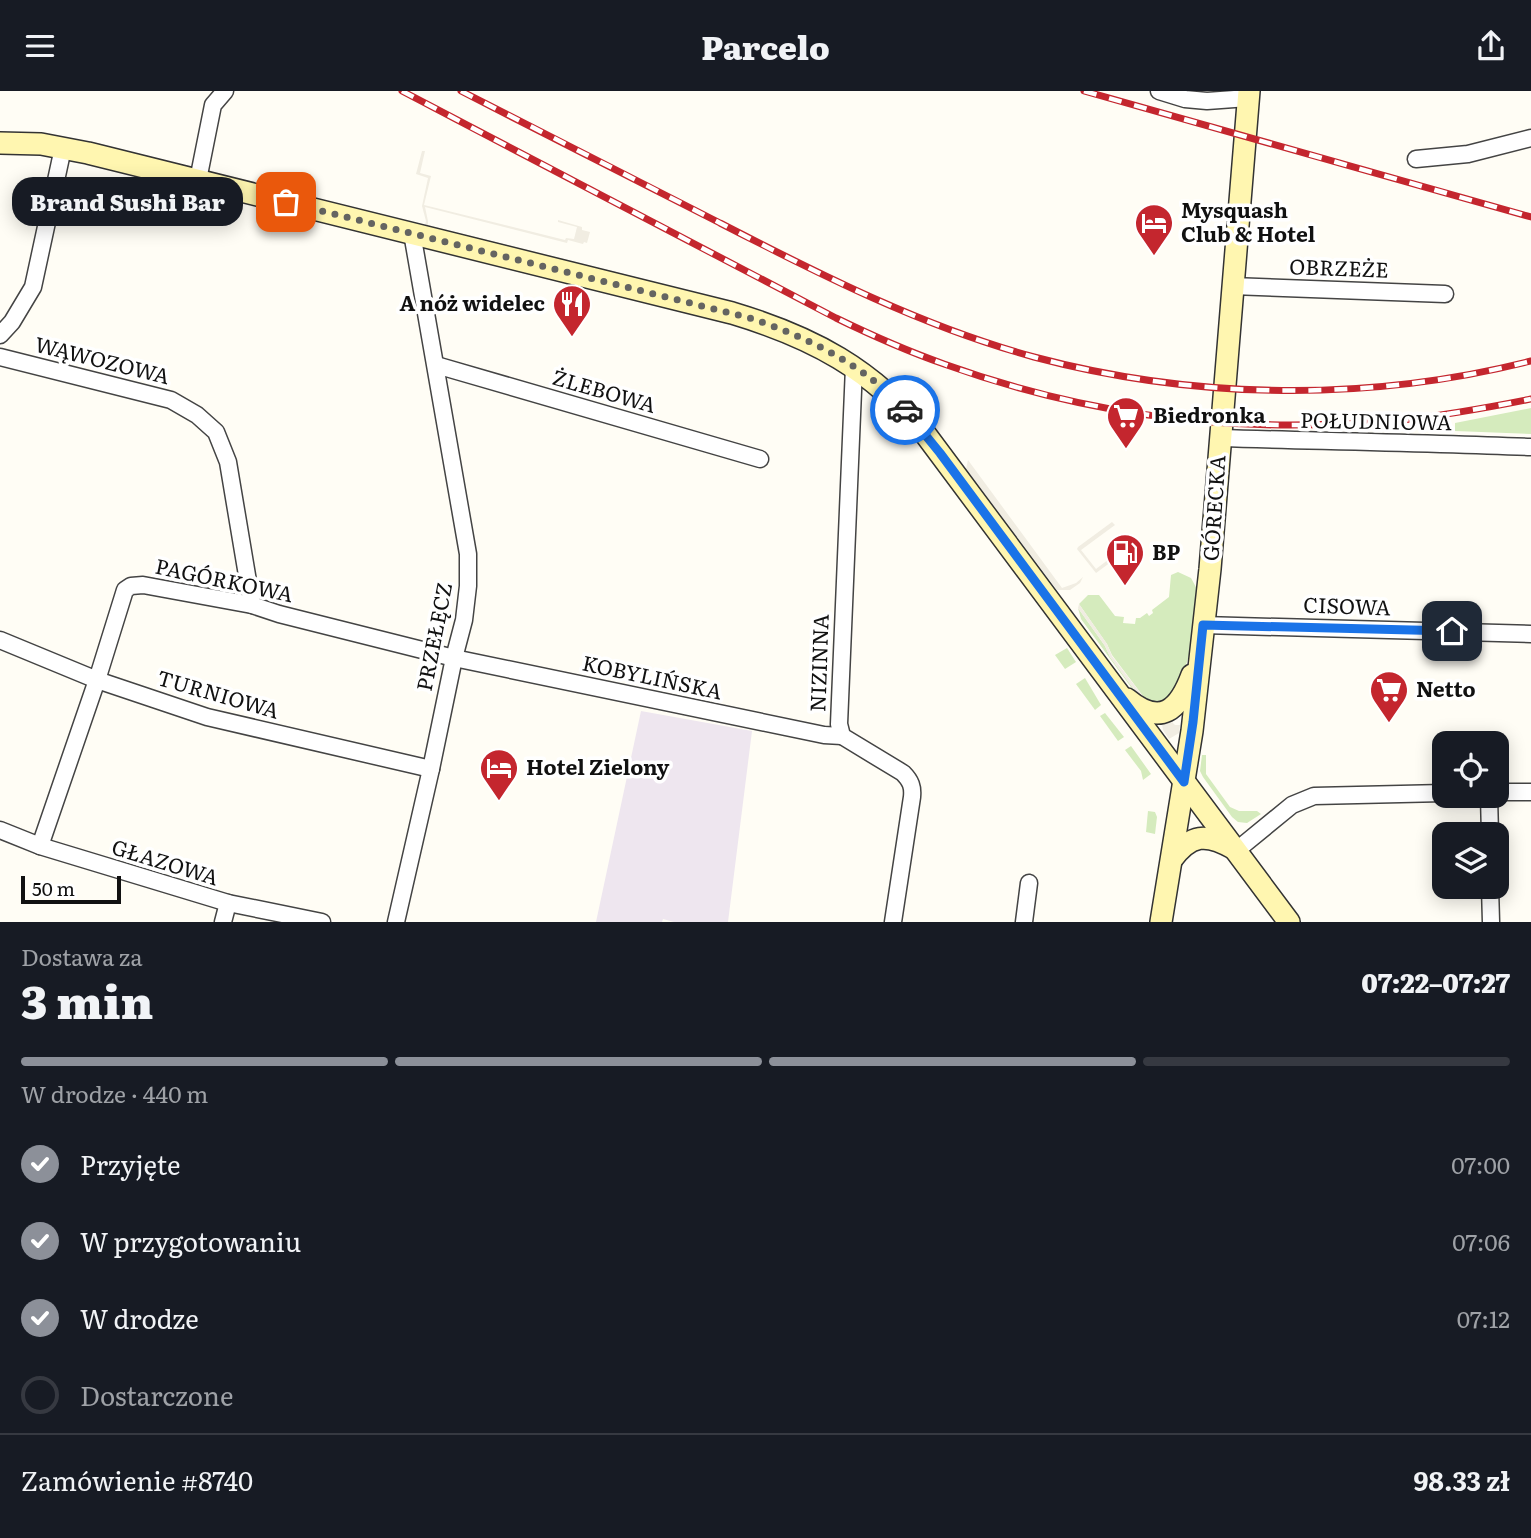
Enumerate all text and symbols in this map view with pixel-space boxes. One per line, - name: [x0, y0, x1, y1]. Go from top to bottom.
- text: Parcelo: [701, 22, 830, 70]
- icon: menu: [21, 27, 59, 65]
- icon: share: [1472, 27, 1510, 65]
- pin: [256, 172, 316, 232]
- callout: Brand Sushi Bar: [13, 177, 244, 227]
- icon: bag: [267, 183, 305, 221]
- text: Brand Sushi Bar: [30, 184, 225, 218]
- place label: Mysquash Club & Hotel: [1181, 193, 1316, 248]
- hotel icon: Mysquash Club & Hotel: [1133, 202, 1175, 257]
- street label: OBRZEŻE: [1289, 249, 1389, 284]
- restaurant icon: A nóż widelec: [551, 283, 593, 338]
- place label: A nóż widelec: [399, 286, 545, 317]
- street label: WĄWOZOWA: [32, 327, 174, 390]
- street label: ŻLEBOWA: [549, 360, 660, 419]
- courier: [870, 375, 940, 445]
- icon: car: [886, 391, 924, 429]
- supermarket icon: Biedronka: [1105, 395, 1147, 450]
- place label: Biedronka: [1153, 398, 1266, 429]
- street label: POŁUDNIOWA: [1300, 403, 1453, 436]
- street label: GÓRECKA: [1193, 453, 1232, 562]
- fuel station icon: BP: [1104, 532, 1146, 587]
- place label: BP: [1152, 535, 1181, 566]
- street label: PAGÓRKOWA: [153, 549, 297, 608]
- street label: PRZEŁĘCZ: [407, 580, 458, 694]
- street label: CISOWA: [1303, 587, 1392, 622]
- pin: [1422, 601, 1482, 661]
- icon: home: [1433, 612, 1471, 650]
- street label: NIZINNA: [800, 613, 835, 712]
- street label: KOBYLIŃSKA: [580, 646, 726, 706]
- street label: TURNIOWA: [154, 660, 284, 725]
- supermarket icon: Netto: [1368, 669, 1410, 724]
- place label: Netto: [1416, 672, 1476, 703]
- map controls: [1432, 731, 1509, 899]
- button: locate: [1432, 731, 1509, 808]
- hotel icon: Hotel Zielony: [478, 747, 520, 802]
- place label: Hotel Zielony: [526, 750, 670, 781]
- button: layers: [1432, 822, 1509, 899]
- street label: GŁAZOWA: [109, 830, 223, 892]
- scale bar: [21, 873, 121, 905]
- text: 50 m: [32, 874, 75, 902]
- text: Dostawa za: [21, 939, 143, 973]
- text: 07:22–07:27: [1361, 962, 1510, 1001]
- text: 3 min: [21, 965, 153, 1033]
- text: W drodze · 440 m: [21, 1076, 208, 1110]
- text: Przyjęte: [80, 1144, 181, 1183]
- icon: check: [21, 1145, 59, 1183]
- text: 07:00: [1451, 1147, 1510, 1181]
- text: W przygotowaniu: [80, 1221, 301, 1260]
- icon: check: [21, 1222, 59, 1260]
- text: 07:06: [1452, 1224, 1510, 1258]
- text: W drodze: [80, 1298, 199, 1337]
- icon: check: [21, 1299, 59, 1337]
- text: 07:12: [1457, 1301, 1510, 1335]
- text: Dostarczone: [80, 1375, 233, 1414]
- text: Zamówienie #8740: [21, 1460, 253, 1499]
- text: 98.33 zł: [1414, 1460, 1510, 1499]

